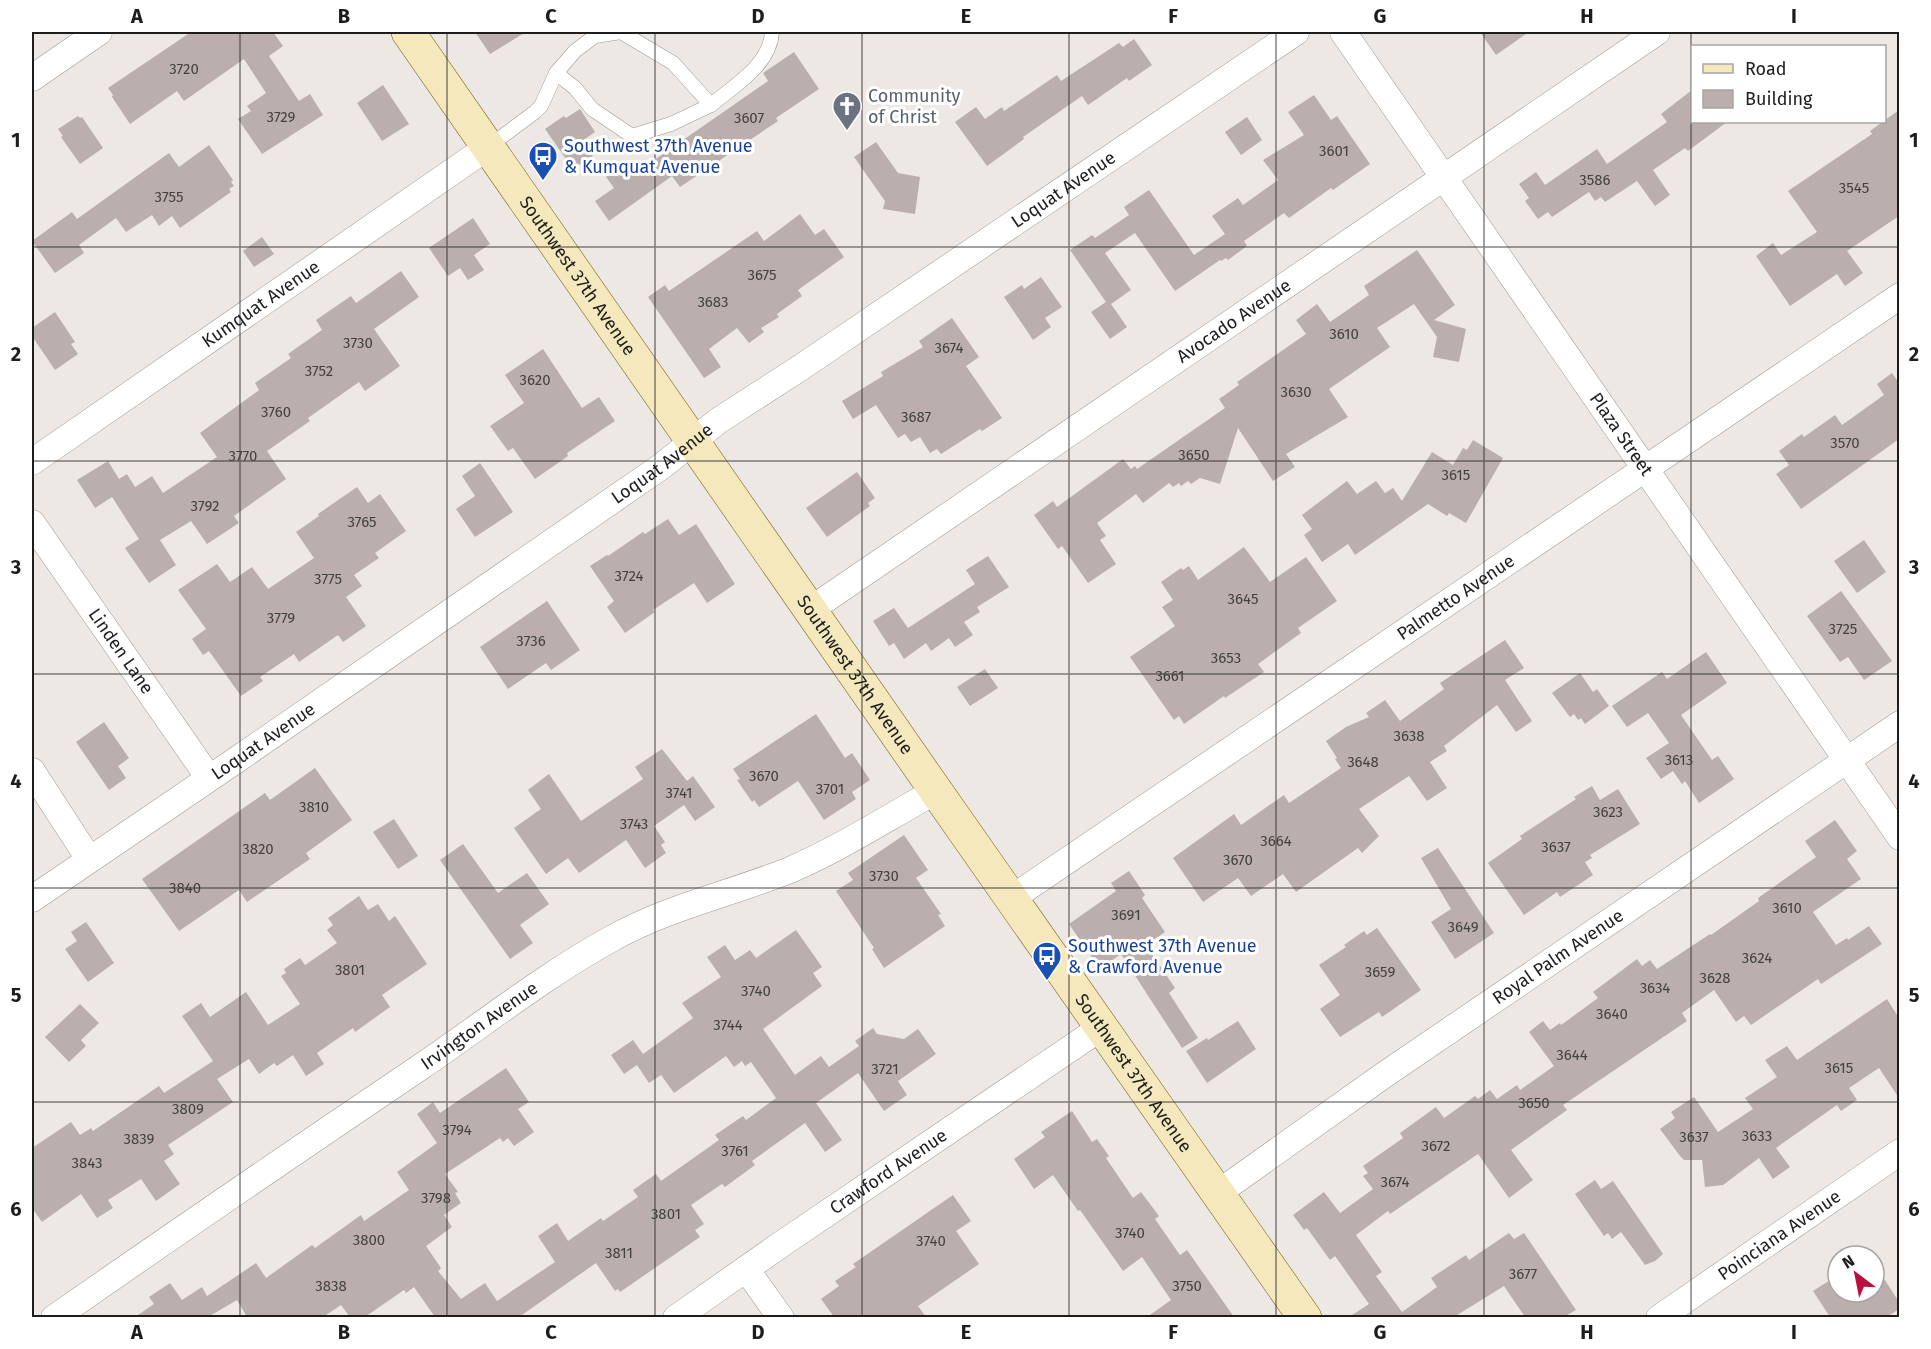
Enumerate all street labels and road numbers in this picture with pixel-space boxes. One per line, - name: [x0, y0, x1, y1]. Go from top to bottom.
- street label: Loquat Avenue: [1007, 147, 1120, 233]
- street label: Southwest 37th Avenue: [515, 192, 641, 360]
- street label: Kumquat Avenue: [198, 256, 324, 352]
- street label: Avocado Avenue: [1172, 274, 1295, 368]
- street label: Plaza Street: [1585, 388, 1658, 480]
- street label: Loquat Avenue: [607, 419, 717, 509]
- street label: Palmetto Avenue: [1393, 550, 1519, 645]
- street label: Southwest 37th Avenue: [792, 591, 918, 759]
- street label: Linden Lane: [84, 604, 158, 698]
- street label: Loquat Avenue: [207, 698, 319, 785]
- street label: Royal Palm Avenue: [1488, 904, 1628, 1009]
- street label: Irvington Avenue: [417, 977, 542, 1075]
- street label: Southwest 37th Avenue: [1070, 989, 1197, 1157]
- street label: Crawford Avenue: [826, 1124, 951, 1219]
- street label: Poinciana Avenue: [1713, 1185, 1845, 1285]

